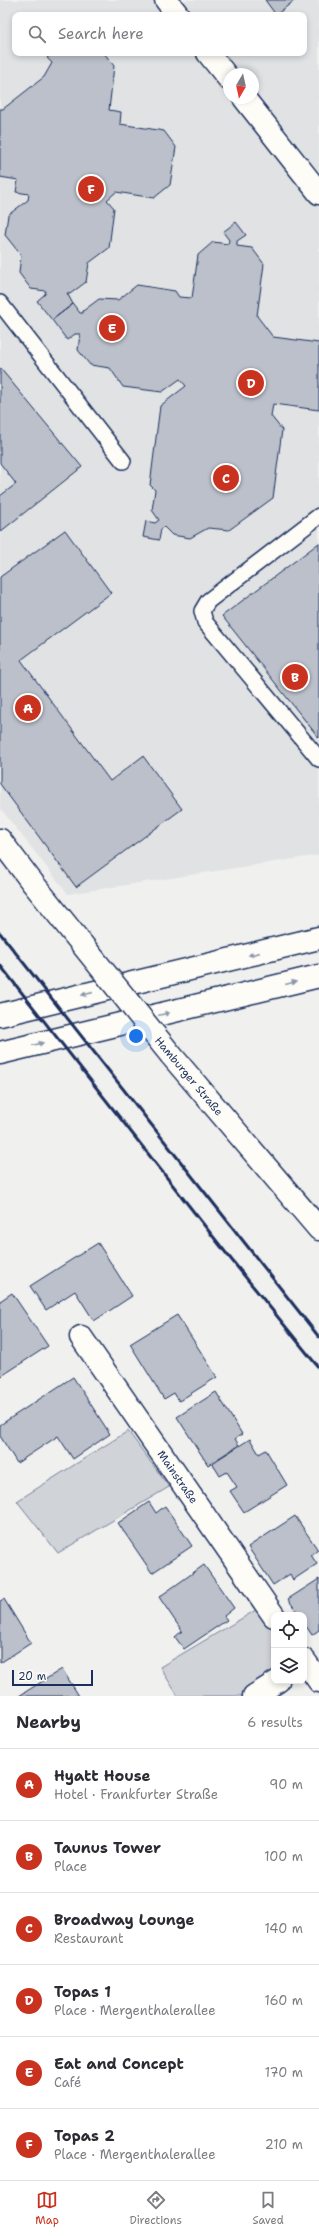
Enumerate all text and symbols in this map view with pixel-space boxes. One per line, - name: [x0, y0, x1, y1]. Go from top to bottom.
- search box: [12, 12, 307, 56]
- icon: search: [26, 23, 48, 45]
- text: Search here: [58, 24, 144, 44]
- north arrow: [223, 68, 259, 104]
- pin: F: [78, 174, 104, 204]
- pin: E: [99, 313, 125, 343]
- pin: D: [238, 368, 264, 398]
- pin: C: [213, 463, 239, 493]
- pin: B: [282, 662, 308, 692]
- pin: A: [15, 693, 41, 723]
- one-way arrow: [248, 952, 260, 958]
- one-way arrow: [284, 980, 297, 986]
- one-way arrow: [80, 992, 93, 998]
- one-way arrow: [159, 1011, 171, 1017]
- your location: [126, 1026, 146, 1046]
- street label: Hamburger Straße: [151, 1034, 226, 1119]
- one-way arrow: [32, 1041, 44, 1047]
- street label: Mainstraße: [154, 1447, 201, 1507]
- map controls: [271, 1612, 307, 1684]
- button: locate: [271, 1612, 307, 1648]
- button: layers: [271, 1648, 307, 1684]
- scale bar: [12, 1668, 93, 1687]
- text: 20 m: [18, 1669, 46, 1684]
- text: Nearby: [16, 1711, 81, 1733]
- text: 6 results: [247, 1714, 303, 1731]
- text: Hyatt House: [54, 1766, 151, 1786]
- text: A: [24, 1776, 34, 1793]
- text: 90 m: [269, 1776, 303, 1793]
- text: Hotel · Frankfurter Straße: [54, 1786, 218, 1803]
- text: Taunus Tower: [54, 1838, 161, 1858]
- text: B: [25, 1848, 33, 1865]
- text: 100 m: [264, 1848, 303, 1865]
- text: Place: [54, 1858, 87, 1875]
- text: Broadway Lounge: [54, 1910, 195, 1930]
- text: C: [25, 1920, 33, 1937]
- text: 140 m: [264, 1920, 303, 1937]
- text: Restaurant: [54, 1930, 124, 1947]
- text: Topas 1: [54, 1982, 111, 2002]
- text: D: [24, 1992, 34, 2009]
- text: 160 m: [265, 1992, 303, 2009]
- text: Place · Mergenthalerallee: [54, 2002, 216, 2019]
- text: Eat and Concept: [54, 2054, 184, 2074]
- text: E: [25, 2064, 33, 2081]
- text: 170 m: [265, 2064, 303, 2081]
- text: Café: [54, 2074, 81, 2091]
- text: Topas 2: [54, 2126, 115, 2146]
- text: F: [25, 2136, 33, 2153]
- text: 210 m: [265, 2136, 303, 2153]
- text: Place · Mergenthalerallee: [54, 2146, 216, 2163]
- tab: Map: [35, 2189, 59, 2228]
- tab: Directions: [129, 2189, 182, 2228]
- tab: Saved: [252, 2189, 284, 2228]

